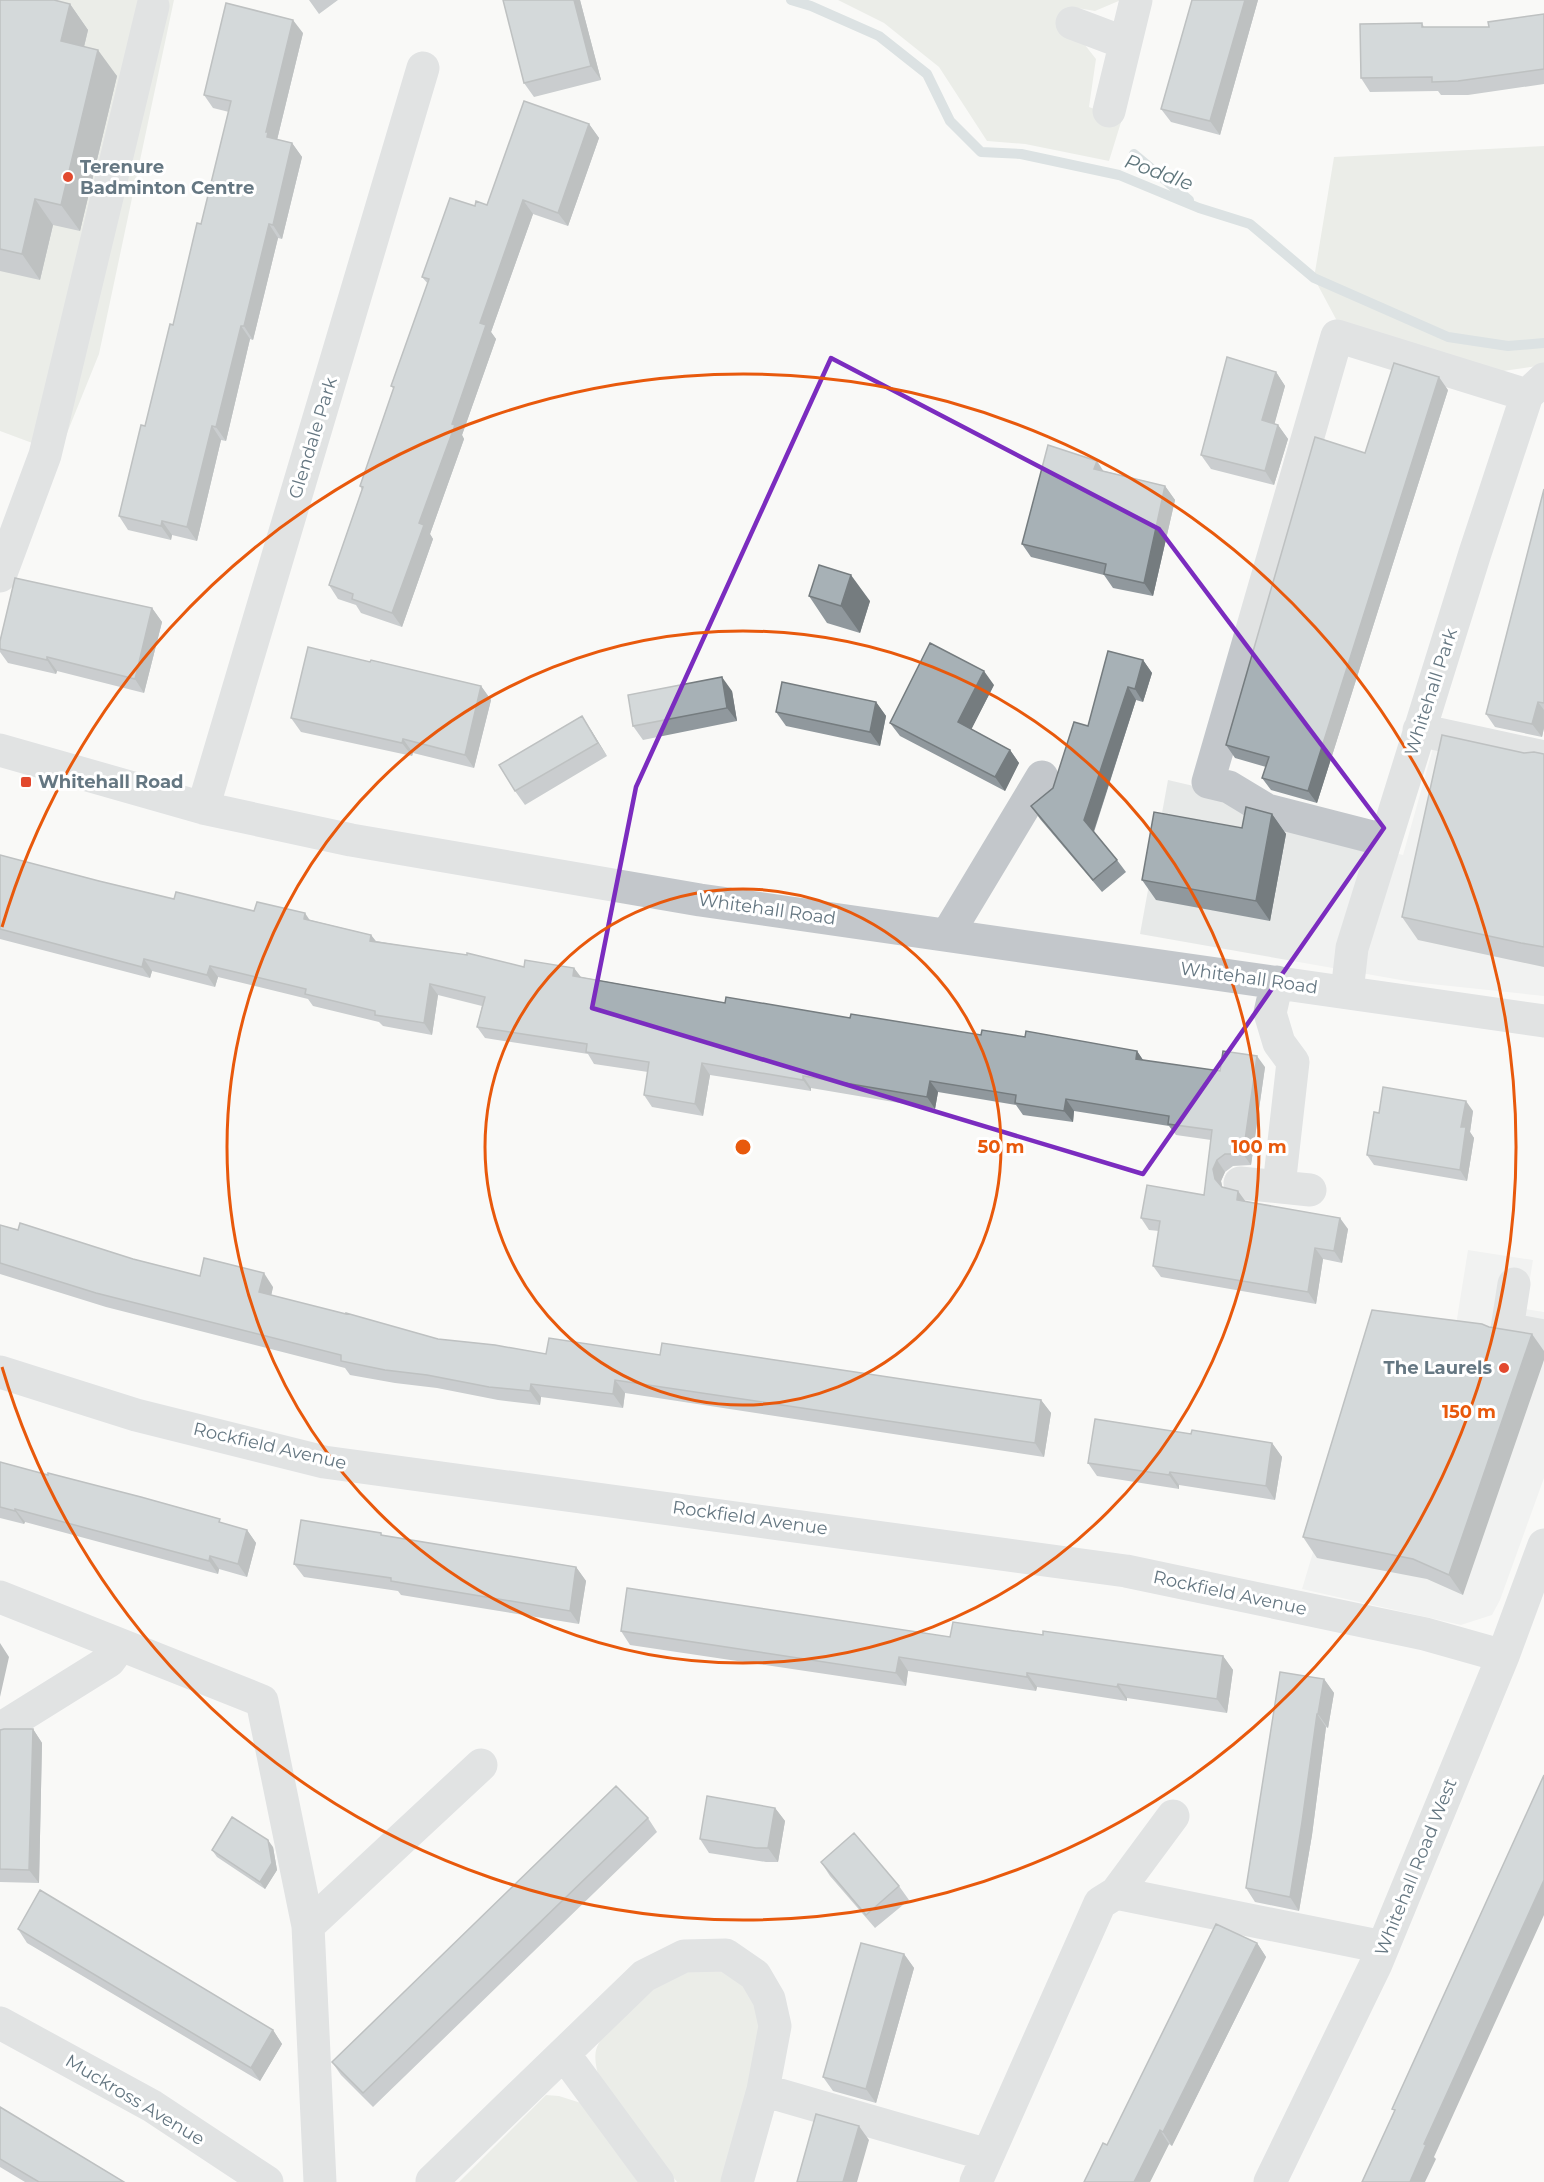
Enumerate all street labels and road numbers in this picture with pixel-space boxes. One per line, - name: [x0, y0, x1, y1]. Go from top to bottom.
- street label: Glendale Park: [284, 374, 342, 502]
- street label: Whitehall Park: [1400, 625, 1462, 758]
- street label: Whitehall Road: [697, 888, 837, 930]
- street label: Whitehall Road: [1179, 957, 1319, 999]
- street label: Rockfield Avenue: [191, 1418, 349, 1474]
- street label: Rockfield Avenue: [671, 1496, 829, 1540]
- street label: Rockfield Avenue: [1151, 1566, 1309, 1620]
- street label: Whitehall Road West: [1370, 1775, 1462, 1959]
- street label: Muckross Avenue: [61, 2050, 209, 2150]

